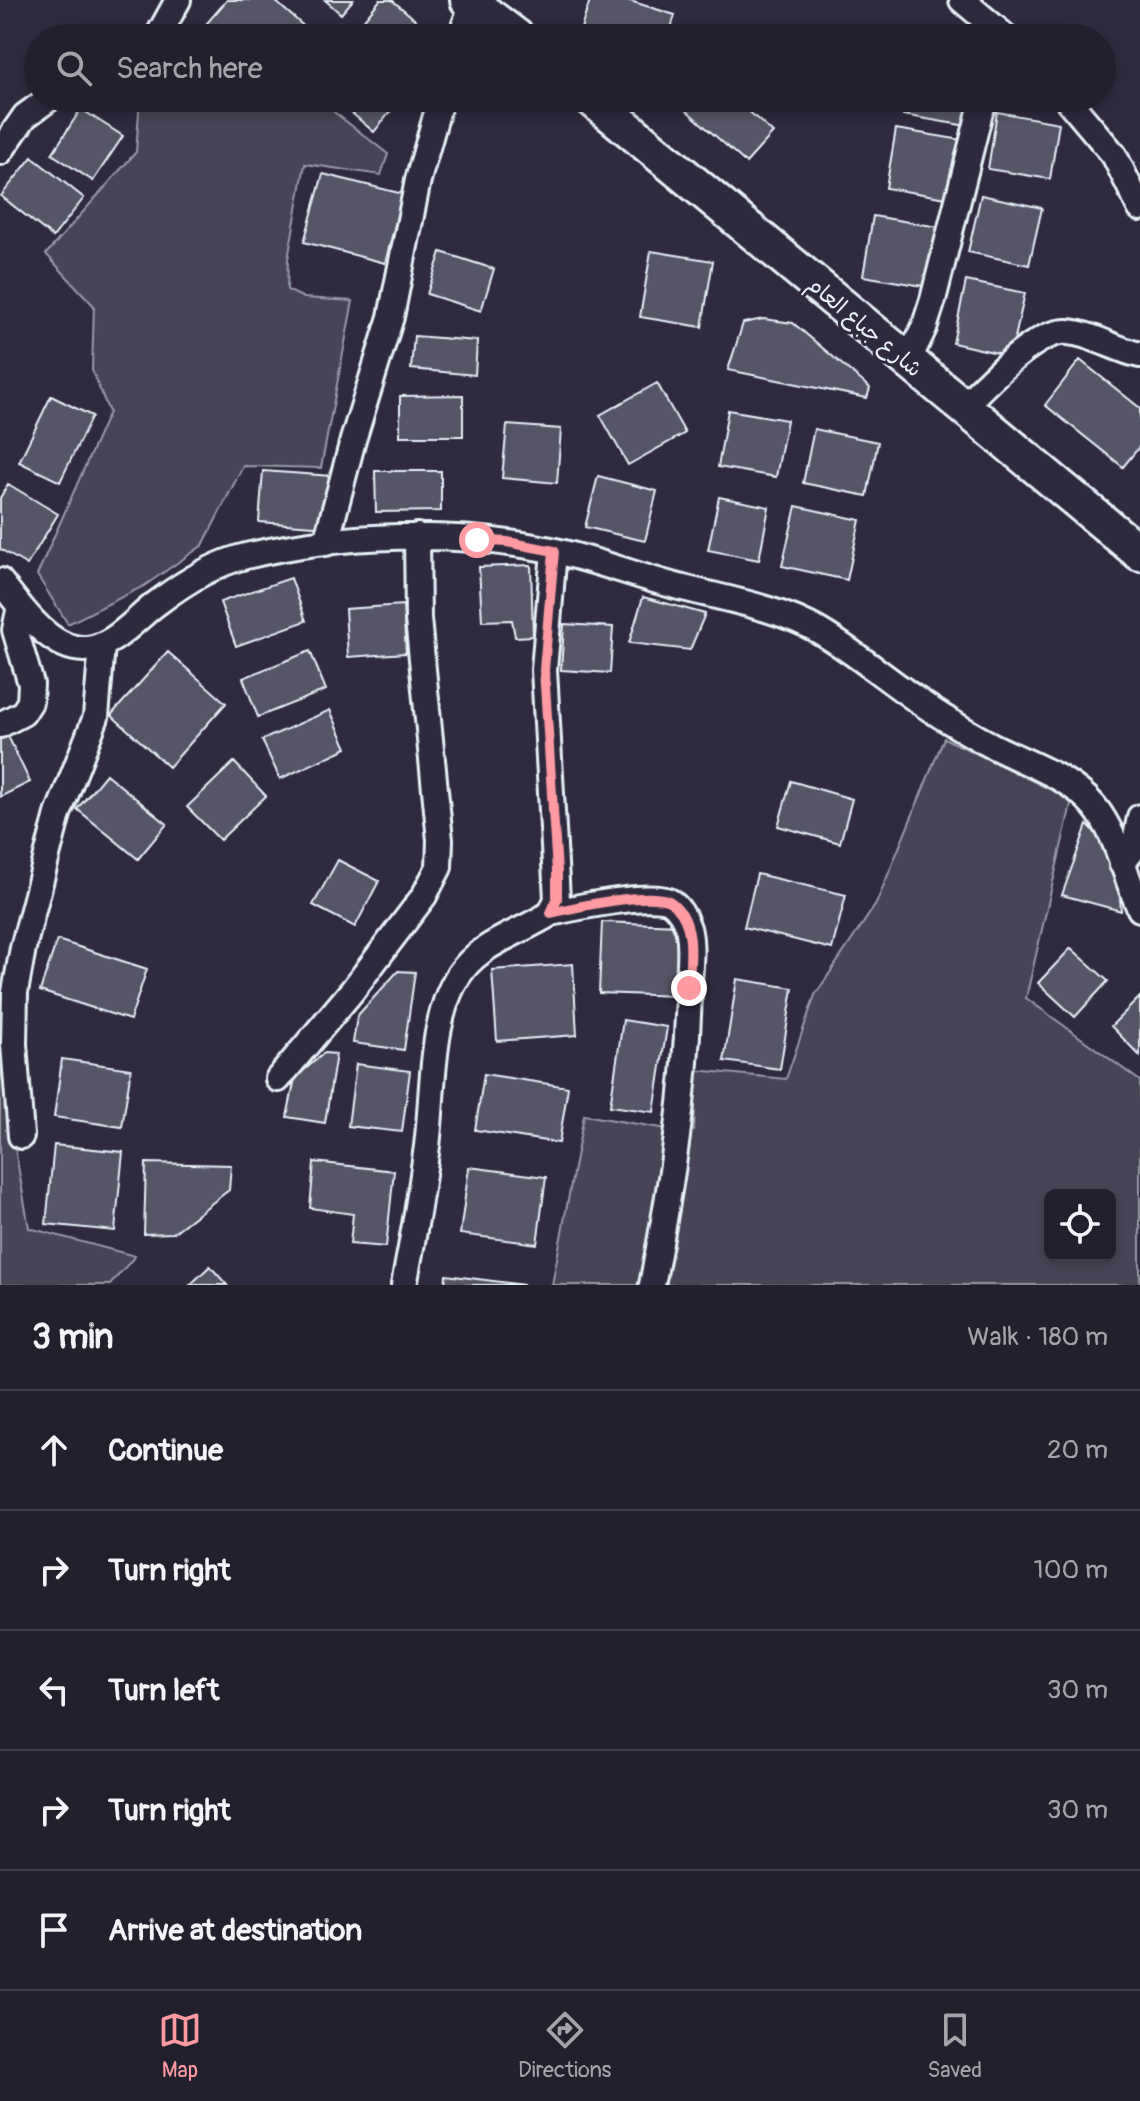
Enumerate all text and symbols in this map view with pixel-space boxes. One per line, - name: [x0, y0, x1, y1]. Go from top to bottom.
- search box: [24, 24, 1116, 112]
- icon: search: [52, 46, 96, 90]
- text: Search here: [116, 50, 263, 87]
- street label: شارع جباع العام: [799, 270, 928, 385]
- route start: [459, 522, 495, 558]
- route end: [671, 970, 707, 1006]
- map controls: [1044, 1189, 1116, 1261]
- button: locate: [1044, 1189, 1116, 1261]
- text: 3 min: [32, 1316, 114, 1359]
- text: Walk · 180 m: [967, 1321, 1108, 1353]
- icon: ahead: [32, 1428, 76, 1472]
- text: Continue: [108, 1432, 223, 1469]
- text: 20 m: [1047, 1434, 1108, 1466]
- icon: right: [32, 1548, 76, 1592]
- text: Turn right: [108, 1552, 231, 1589]
- text: 100 m: [1034, 1554, 1108, 1586]
- icon: left: [32, 1668, 76, 1712]
- text: Turn left: [108, 1672, 219, 1709]
- text: 30 m: [1047, 1674, 1108, 1706]
- icon: right: [32, 1788, 76, 1832]
- text: Turn right: [108, 1792, 231, 1829]
- text: 30 m: [1047, 1794, 1108, 1826]
- icon: arrive: [32, 1908, 76, 1952]
- text: Arrive at destination: [108, 1912, 362, 1949]
- tab: Map: [158, 2008, 202, 2084]
- tab: Directions: [518, 2008, 611, 2084]
- tab: Saved: [927, 2008, 982, 2084]

